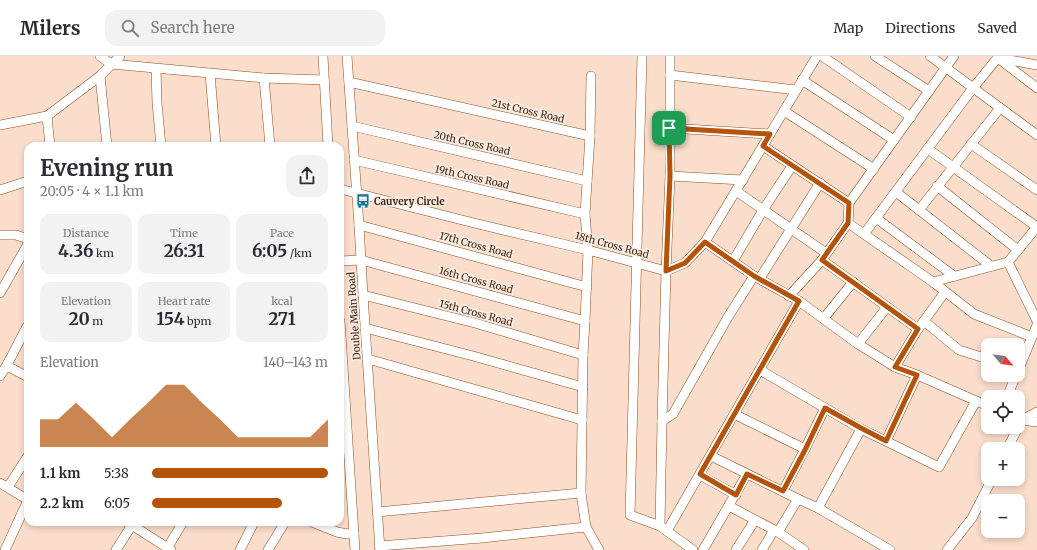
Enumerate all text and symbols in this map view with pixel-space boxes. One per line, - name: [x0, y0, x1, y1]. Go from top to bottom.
- search box: [105, 10, 385, 46]
- text: Milers: [20, 16, 81, 40]
- icon: search: [119, 17, 141, 39]
- text: Search here: [151, 18, 235, 37]
- text: Map: [833, 19, 863, 37]
- text: Directions: [885, 19, 955, 37]
- text: Saved: [977, 19, 1017, 37]
- street label: 21st Cross Road: [490, 96, 566, 126]
- pin: [652, 111, 686, 145]
- icon: arrive: [658, 117, 680, 139]
- street label: 20th Cross Road: [433, 128, 511, 158]
- text: Evening run: [40, 154, 174, 182]
- button: share: [286, 155, 328, 197]
- street label: 19th Cross Road: [434, 162, 510, 192]
- text: 20:05 · 4 × 1.1 km: [40, 183, 144, 200]
- bus stop icon: Cauvery Circle: [355, 193, 371, 209]
- place label: Cauvery Circle: [374, 195, 445, 208]
- text: Distance: [63, 226, 109, 240]
- text: Time: [170, 226, 198, 240]
- text: Pace: [270, 226, 294, 240]
- street label: 17th Cross Road: [438, 229, 514, 261]
- street label: 18th Cross Road: [574, 229, 650, 261]
- text: 4.36: [58, 240, 93, 262]
- text: 26:31: [164, 240, 204, 262]
- text: 6:05: [252, 240, 287, 262]
- text: km: [93, 246, 114, 260]
- text: /km: [287, 246, 312, 260]
- street label: 16th Cross Road: [438, 264, 514, 296]
- street label: Double Main Road: [344, 272, 364, 360]
- text: Elevation: [61, 294, 111, 308]
- text: Heart rate: [158, 294, 210, 308]
- text: kcal: [271, 294, 293, 308]
- street label: 15th Cross Road: [438, 297, 514, 329]
- text: 20: [69, 308, 90, 330]
- text: 154: [157, 308, 185, 330]
- text: 271: [268, 308, 296, 330]
- text: m: [90, 314, 103, 328]
- text: bpm: [185, 314, 211, 328]
- north arrow: [981, 338, 1025, 382]
- map controls: [981, 338, 1025, 538]
- text: Elevation: [40, 354, 99, 371]
- text: 140–143 m: [263, 354, 328, 371]
- button: locate: [981, 390, 1025, 434]
- button: +: [981, 442, 1025, 486]
- text: 1.1 km: [40, 465, 80, 482]
- text: 5:38: [104, 465, 129, 482]
- button: −: [981, 494, 1025, 538]
- text: 2.2 km: [40, 495, 84, 512]
- text: 6:05: [104, 495, 130, 512]

